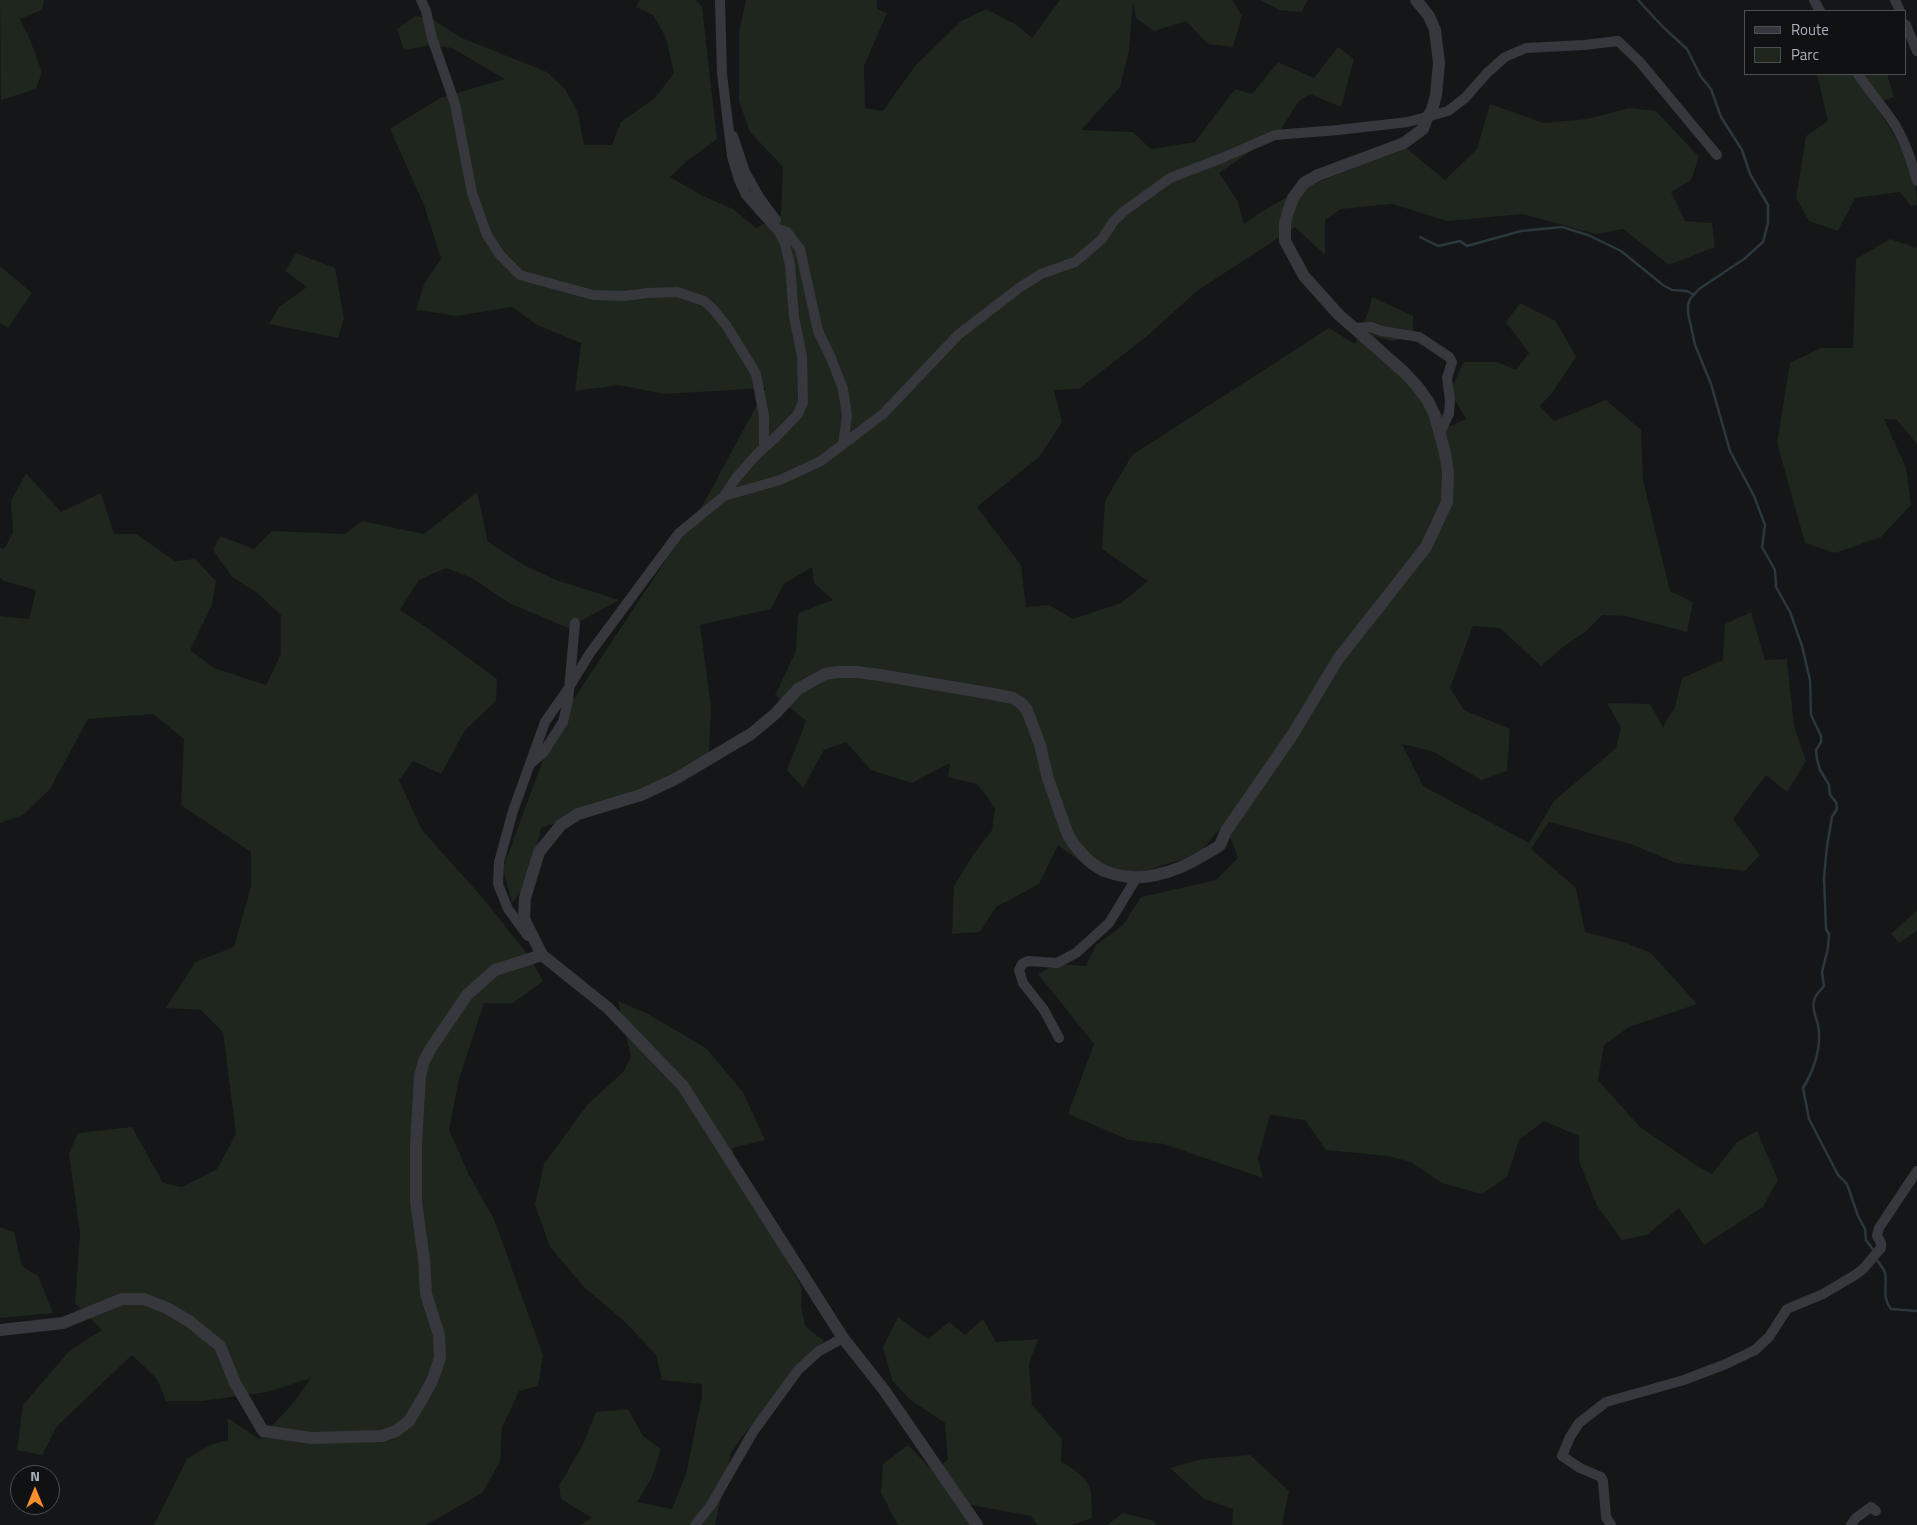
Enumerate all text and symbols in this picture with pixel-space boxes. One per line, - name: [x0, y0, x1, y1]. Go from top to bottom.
- legend: [1744, 10, 1907, 75]
- text: Route: [1791, 18, 1829, 41]
- text: Parc: [1791, 43, 1819, 66]
- north arrow: [10, 1465, 60, 1515]
- text: N: [30, 1465, 40, 1486]

